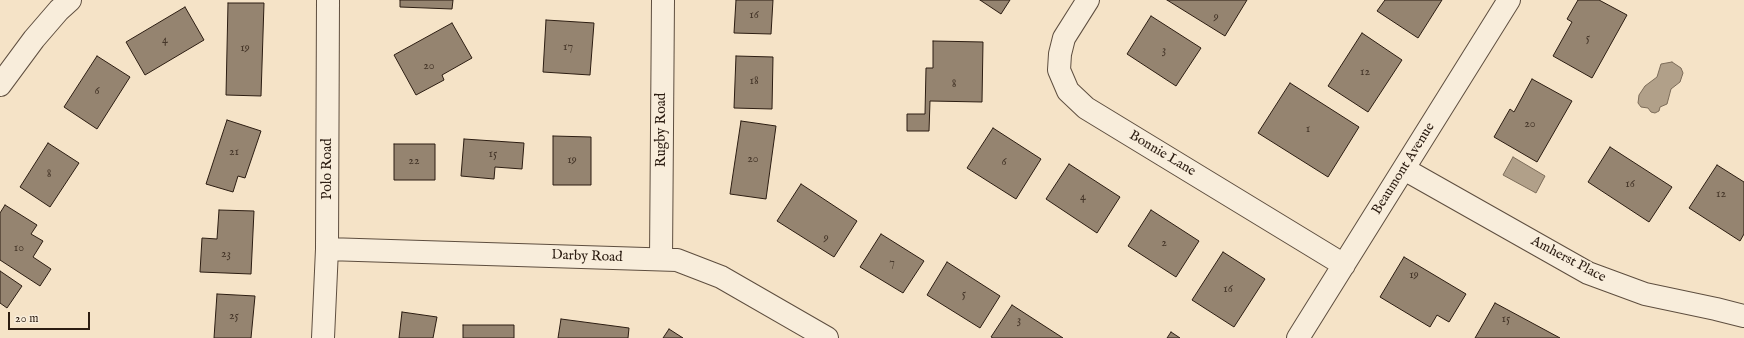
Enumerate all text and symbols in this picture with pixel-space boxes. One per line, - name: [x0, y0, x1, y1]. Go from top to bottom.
- house number: 16: [749, 9, 759, 23]
- house number: 9: [1213, 11, 1219, 25]
- house number: 5: [1586, 32, 1590, 46]
- house number: 4: [162, 34, 168, 48]
- house number: 17: [563, 41, 573, 55]
- house number: 19: [240, 42, 250, 56]
- house number: 3: [1162, 44, 1166, 58]
- house number: 20: [423, 60, 435, 74]
- house number: 12: [1360, 66, 1370, 80]
- house number: 18: [749, 75, 759, 89]
- house number: 8: [952, 78, 956, 92]
- house number: 6: [94, 85, 100, 99]
- street label: Rugby Road: [654, 93, 670, 167]
- house number: 20: [1524, 118, 1536, 132]
- street label: Beaumont Avenue: [1369, 120, 1439, 218]
- house number: 1: [1306, 123, 1310, 137]
- street label: Bonnie Lane: [1126, 128, 1198, 180]
- street label: Polo Road: [320, 138, 336, 200]
- house number: 21: [229, 146, 239, 160]
- house number: 15: [489, 148, 497, 162]
- house number: 20: [747, 153, 759, 167]
- house number: 19: [567, 154, 577, 168]
- house number: 22: [408, 155, 420, 169]
- house number: 6: [1001, 156, 1007, 170]
- house number: 8: [47, 168, 51, 182]
- house number: 16: [1625, 178, 1635, 192]
- house number: 12: [1716, 188, 1726, 202]
- house number: 4: [1080, 191, 1086, 205]
- house number: 9: [823, 232, 829, 246]
- street label: Amherst Place: [1528, 233, 1608, 287]
- house number: 2: [1161, 237, 1167, 251]
- house number: 10: [14, 242, 24, 256]
- street label: Darby Road: [551, 247, 623, 267]
- house number: 23: [221, 248, 231, 262]
- house number: 7: [889, 257, 895, 271]
- house number: 19: [1409, 269, 1419, 283]
- house number: 16: [1223, 283, 1233, 297]
- house number: 5: [962, 288, 966, 302]
- scale bar: [10, 304, 92, 330]
- house number: 25: [229, 310, 239, 324]
- text: 20 m: [15, 311, 38, 326]
- house number: 15: [1502, 313, 1510, 327]
- house number: 3: [1017, 314, 1021, 328]

